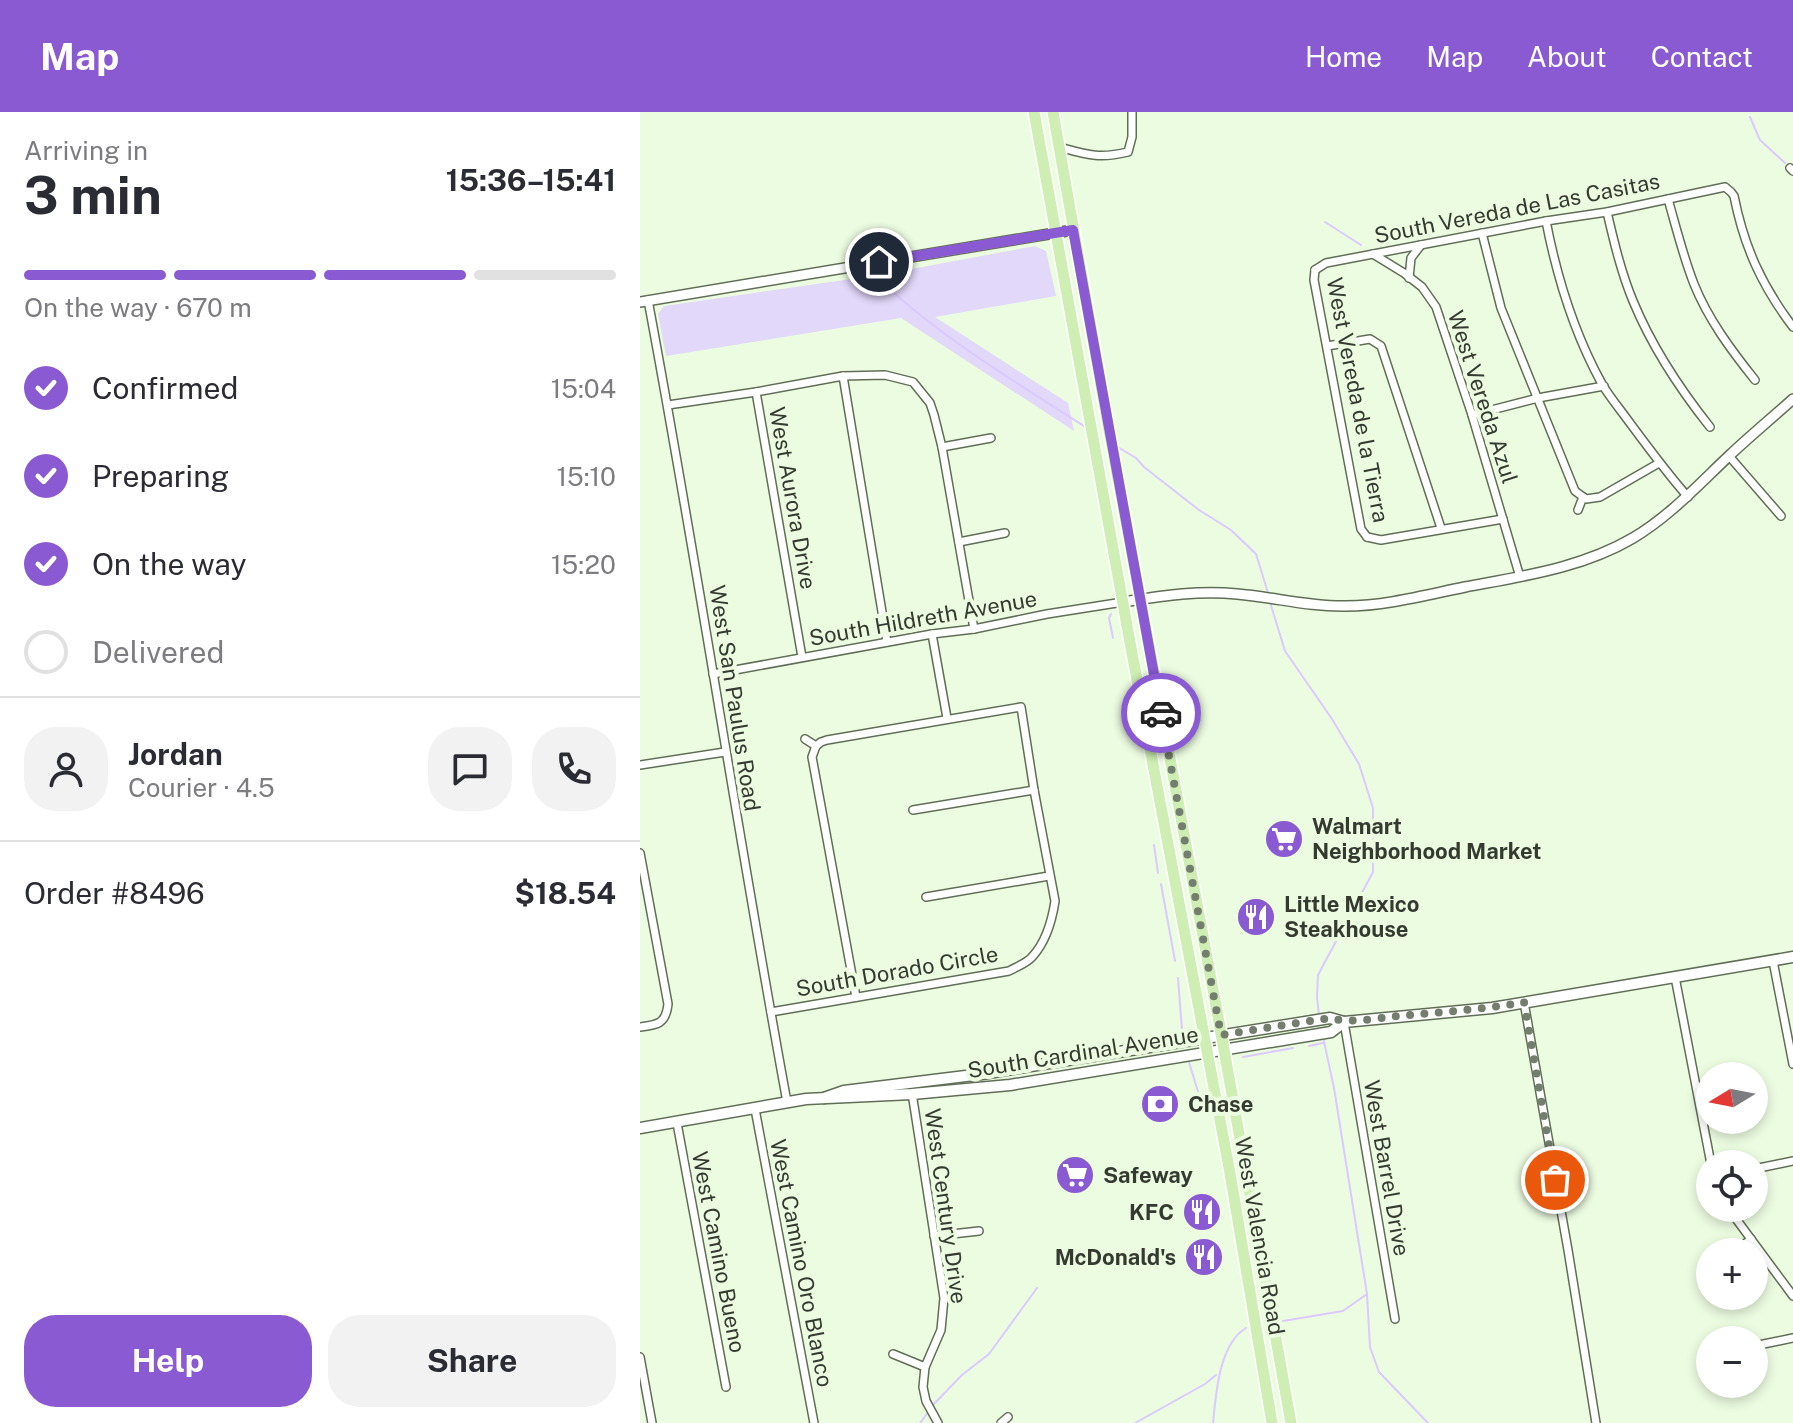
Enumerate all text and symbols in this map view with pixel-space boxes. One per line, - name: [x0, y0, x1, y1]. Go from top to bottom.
- text: Map: [40, 34, 119, 79]
- text: Home: [1305, 40, 1382, 73]
- text: Map: [1426, 40, 1483, 73]
- text: About: [1527, 40, 1607, 73]
- text: Contact: [1651, 40, 1753, 73]
- text: Arriving in: [24, 135, 148, 166]
- text: 15:36–15:41: [446, 162, 616, 198]
- text: 3 min: [24, 165, 162, 226]
- street label: South Vereda de Las Casitas: [1372, 168, 1662, 248]
- pin: [845, 228, 913, 296]
- icon: home: [857, 240, 901, 284]
- street label: West Vereda de la Tierra: [1321, 275, 1395, 525]
- text: On the way · 670 m: [24, 292, 252, 323]
- street label: West Vereda Azul: [1443, 307, 1523, 487]
- icon: check: [24, 366, 68, 410]
- text: Confirmed: [92, 370, 238, 406]
- text: 15:04: [551, 373, 616, 404]
- street label: West Aurora Drive: [764, 405, 822, 591]
- icon: check: [24, 454, 68, 498]
- text: Preparing: [92, 458, 229, 494]
- text: 15:10: [556, 461, 616, 492]
- icon: check: [24, 542, 68, 586]
- text: On the way: [92, 546, 246, 582]
- text: 15:20: [551, 549, 616, 580]
- street label: West San Paulus Road: [704, 583, 766, 813]
- street label: South Hildreth Avenue: [807, 585, 1039, 651]
- text: Delivered: [92, 634, 224, 670]
- courier: [1121, 673, 1201, 753]
- icon: car: [1139, 691, 1183, 735]
- button: person: [24, 727, 108, 811]
- button: chat: [428, 727, 512, 811]
- button: phone: [532, 727, 616, 811]
- text: Jordan: [128, 736, 223, 772]
- text: Courier · 4.5: [128, 772, 275, 803]
- place label: Walmart Neighborhood Market: [1312, 813, 1541, 864]
- supermarket icon: Walmart Neighborhood Market: [1263, 818, 1305, 860]
- text: Order #8496: [24, 875, 205, 911]
- text: $18.54: [515, 875, 616, 911]
- place label: Little Mexico Steakhouse: [1284, 891, 1419, 942]
- restaurant icon: Little Mexico Steakhouse: [1235, 896, 1277, 938]
- street label: South Dorado Circle: [794, 940, 1000, 1002]
- street label: South Cardinal Avenue: [966, 1021, 1200, 1083]
- north arrow: [1696, 1062, 1768, 1134]
- map controls: [1696, 1062, 1768, 1398]
- street label: West Barrel Drive: [1359, 1078, 1415, 1258]
- bank icon: Chase: [1139, 1083, 1181, 1125]
- place label: Chase: [1188, 1091, 1253, 1117]
- street label: West Century Drive: [919, 1107, 973, 1305]
- street label: West Valencia Road: [1230, 1135, 1290, 1337]
- street label: West Camino Oro Blanco: [765, 1137, 839, 1389]
- pin: [1521, 1146, 1589, 1214]
- street label: West Camino Bueno: [687, 1149, 751, 1355]
- button: locate: [1696, 1150, 1768, 1222]
- supermarket icon: Safeway: [1054, 1154, 1096, 1196]
- icon: bag: [1533, 1158, 1577, 1202]
- place label: Safeway: [1103, 1162, 1193, 1188]
- restaurant icon: KFC: [1181, 1191, 1223, 1233]
- place label: KFC: [1129, 1199, 1174, 1225]
- restaurant icon: McDonald's: [1183, 1236, 1225, 1278]
- button: +: [1696, 1238, 1768, 1310]
- place label: McDonald's: [1055, 1244, 1176, 1270]
- button: Help: [24, 1315, 312, 1407]
- button: Share: [328, 1315, 616, 1407]
- button: −: [1696, 1326, 1768, 1398]

